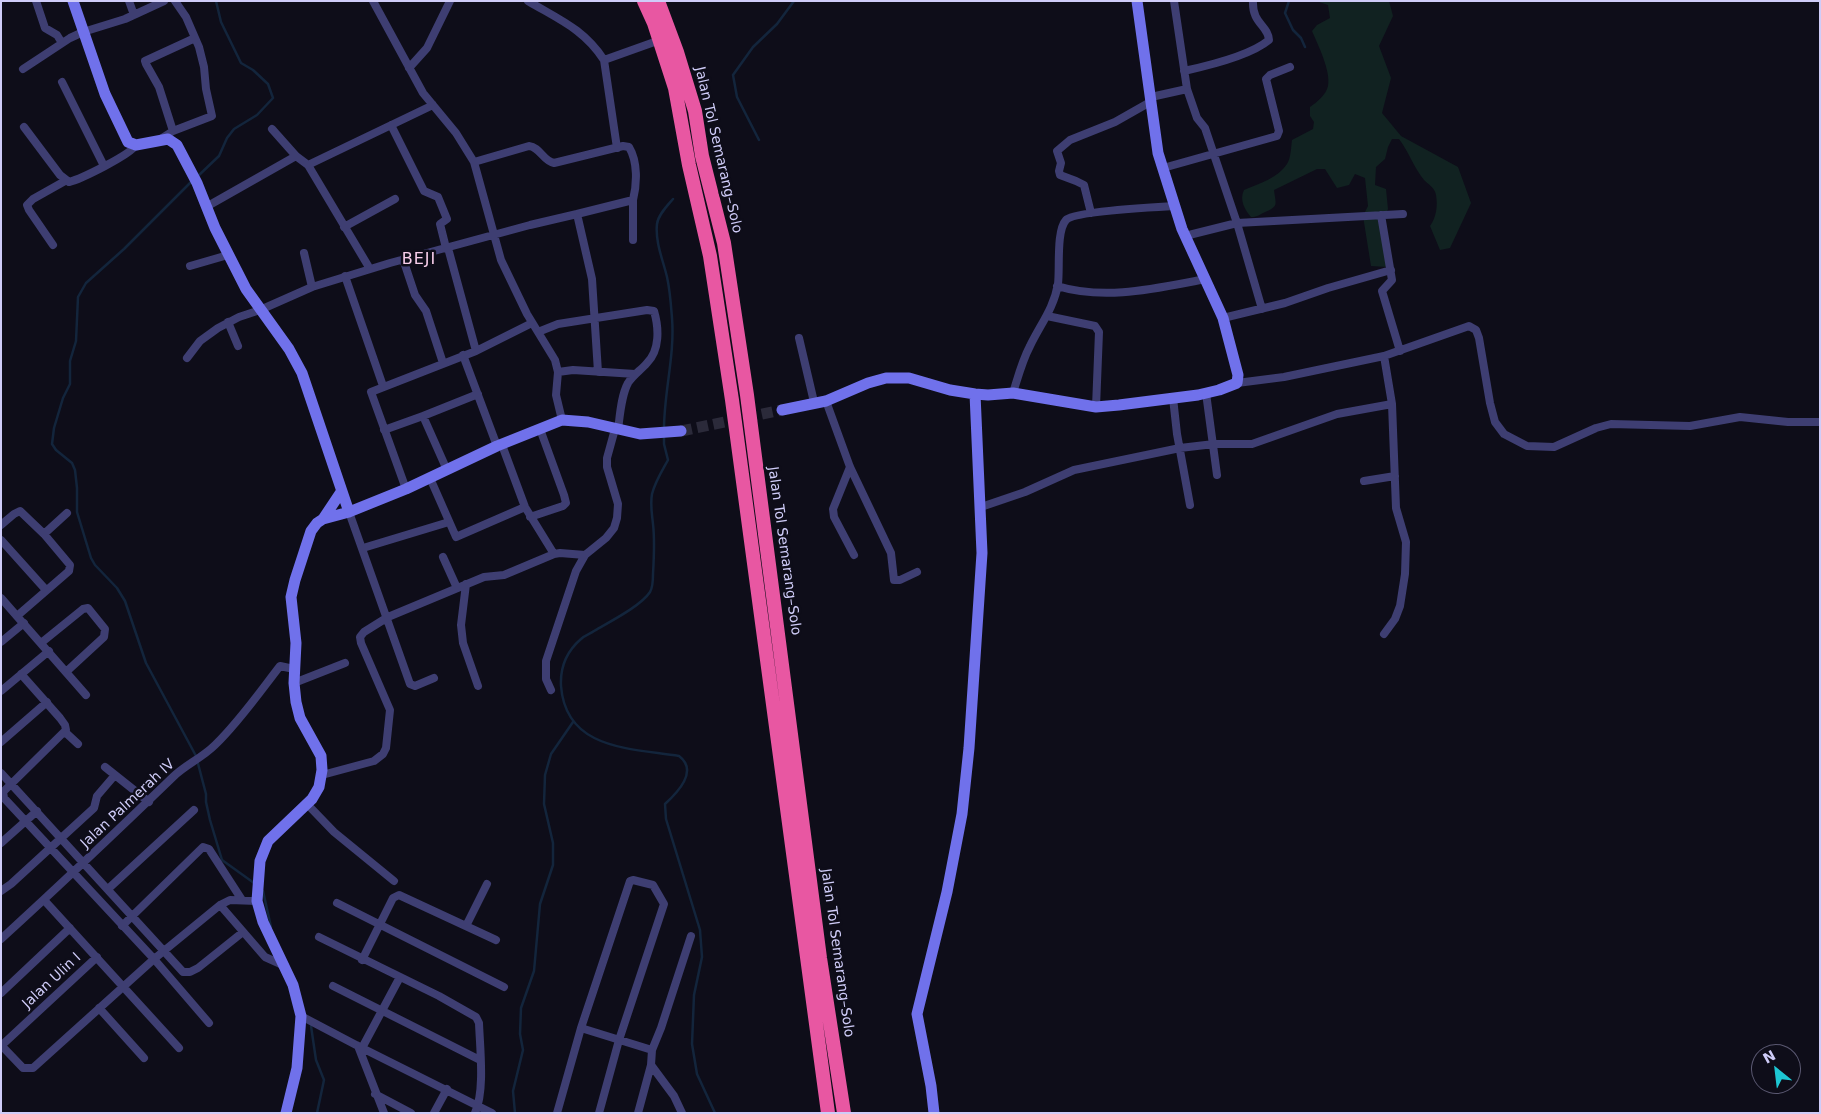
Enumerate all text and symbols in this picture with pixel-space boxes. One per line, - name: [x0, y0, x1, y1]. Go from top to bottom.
- street label: Jalan Tol Semarang–Solo: [691, 65, 745, 235]
- district label: BEJI: [401, 250, 437, 270]
- street label: Jalan Tol Semarang–Solo: [764, 466, 804, 636]
- street label: Jalan Palmerah IV: [78, 756, 178, 852]
- street label: Jalan Tol Semarang–Solo: [817, 868, 857, 1038]
- street label: Jalan Ulin I: [19, 950, 85, 1012]
- north arrow: [1751, 1044, 1801, 1094]
- text: N: [1760, 1047, 1778, 1067]

